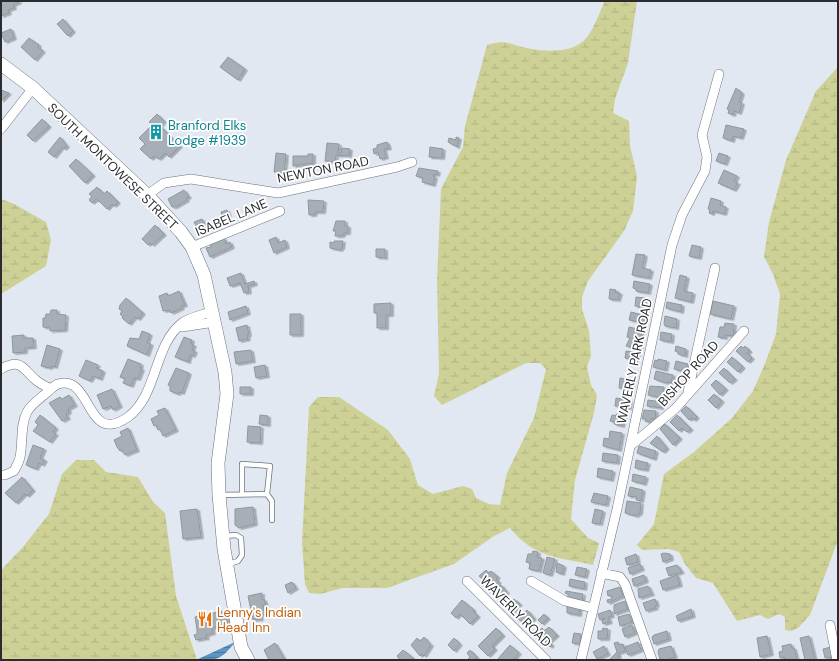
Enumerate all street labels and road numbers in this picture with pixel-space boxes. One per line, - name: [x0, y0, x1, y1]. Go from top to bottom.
- street label: SOUTH MONTOWESE STREET: [44, 100, 181, 233]
- street label: NEWTON ROAD: [276, 152, 370, 187]
- street label: ISABEL LANE: [193, 195, 270, 240]
- street label: WAVERLY PARK ROAD: [613, 297, 656, 425]
- street label: BISHOP ROAD: [654, 337, 723, 410]
- street label: WAVERLY ROAD: [476, 572, 555, 651]

